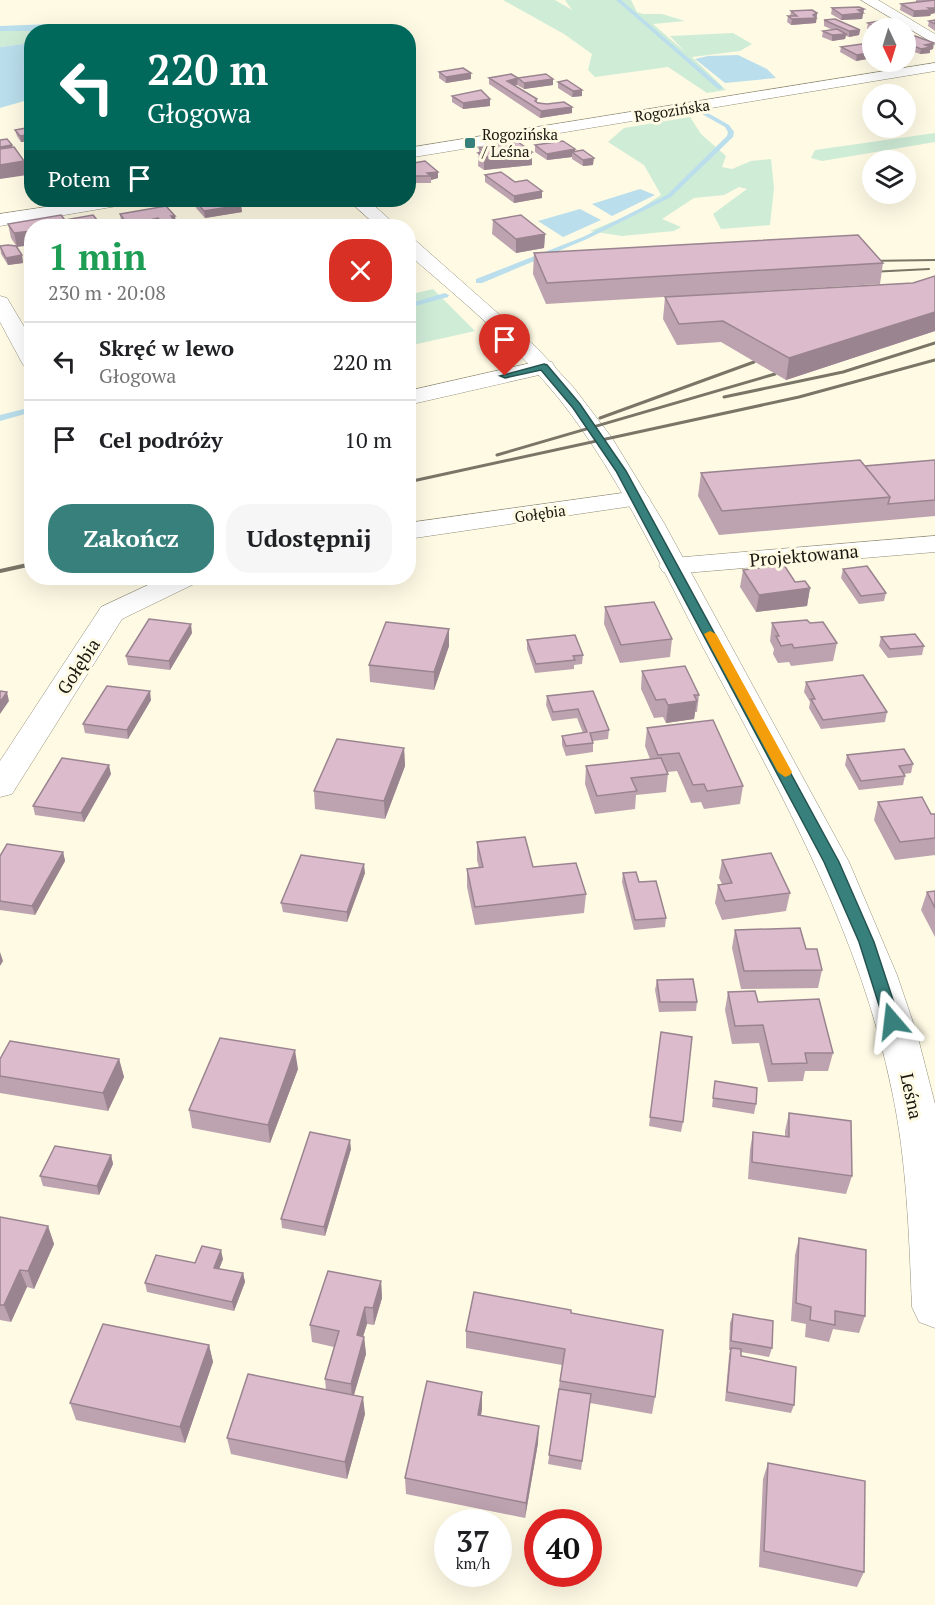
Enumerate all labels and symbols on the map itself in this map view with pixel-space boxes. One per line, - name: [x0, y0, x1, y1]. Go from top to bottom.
- north arrow: [862, 18, 916, 72]
- street label: Rogozińska: [633, 94, 712, 126]
- place label: Rogozińska / Leśna: [481, 124, 559, 161]
- marker: Rogozińska / Leśna: [463, 136, 477, 150]
- pin: [479, 314, 530, 376]
- street label: Gołębia: [513, 499, 567, 526]
- street label: Projektowana: [748, 538, 860, 572]
- street label: Gołębia: [51, 634, 105, 698]
- position arrow: [860, 989, 924, 1053]
- street label: Leśna: [895, 1071, 929, 1121]
- speed limit sign: 40: [524, 1509, 602, 1587]

